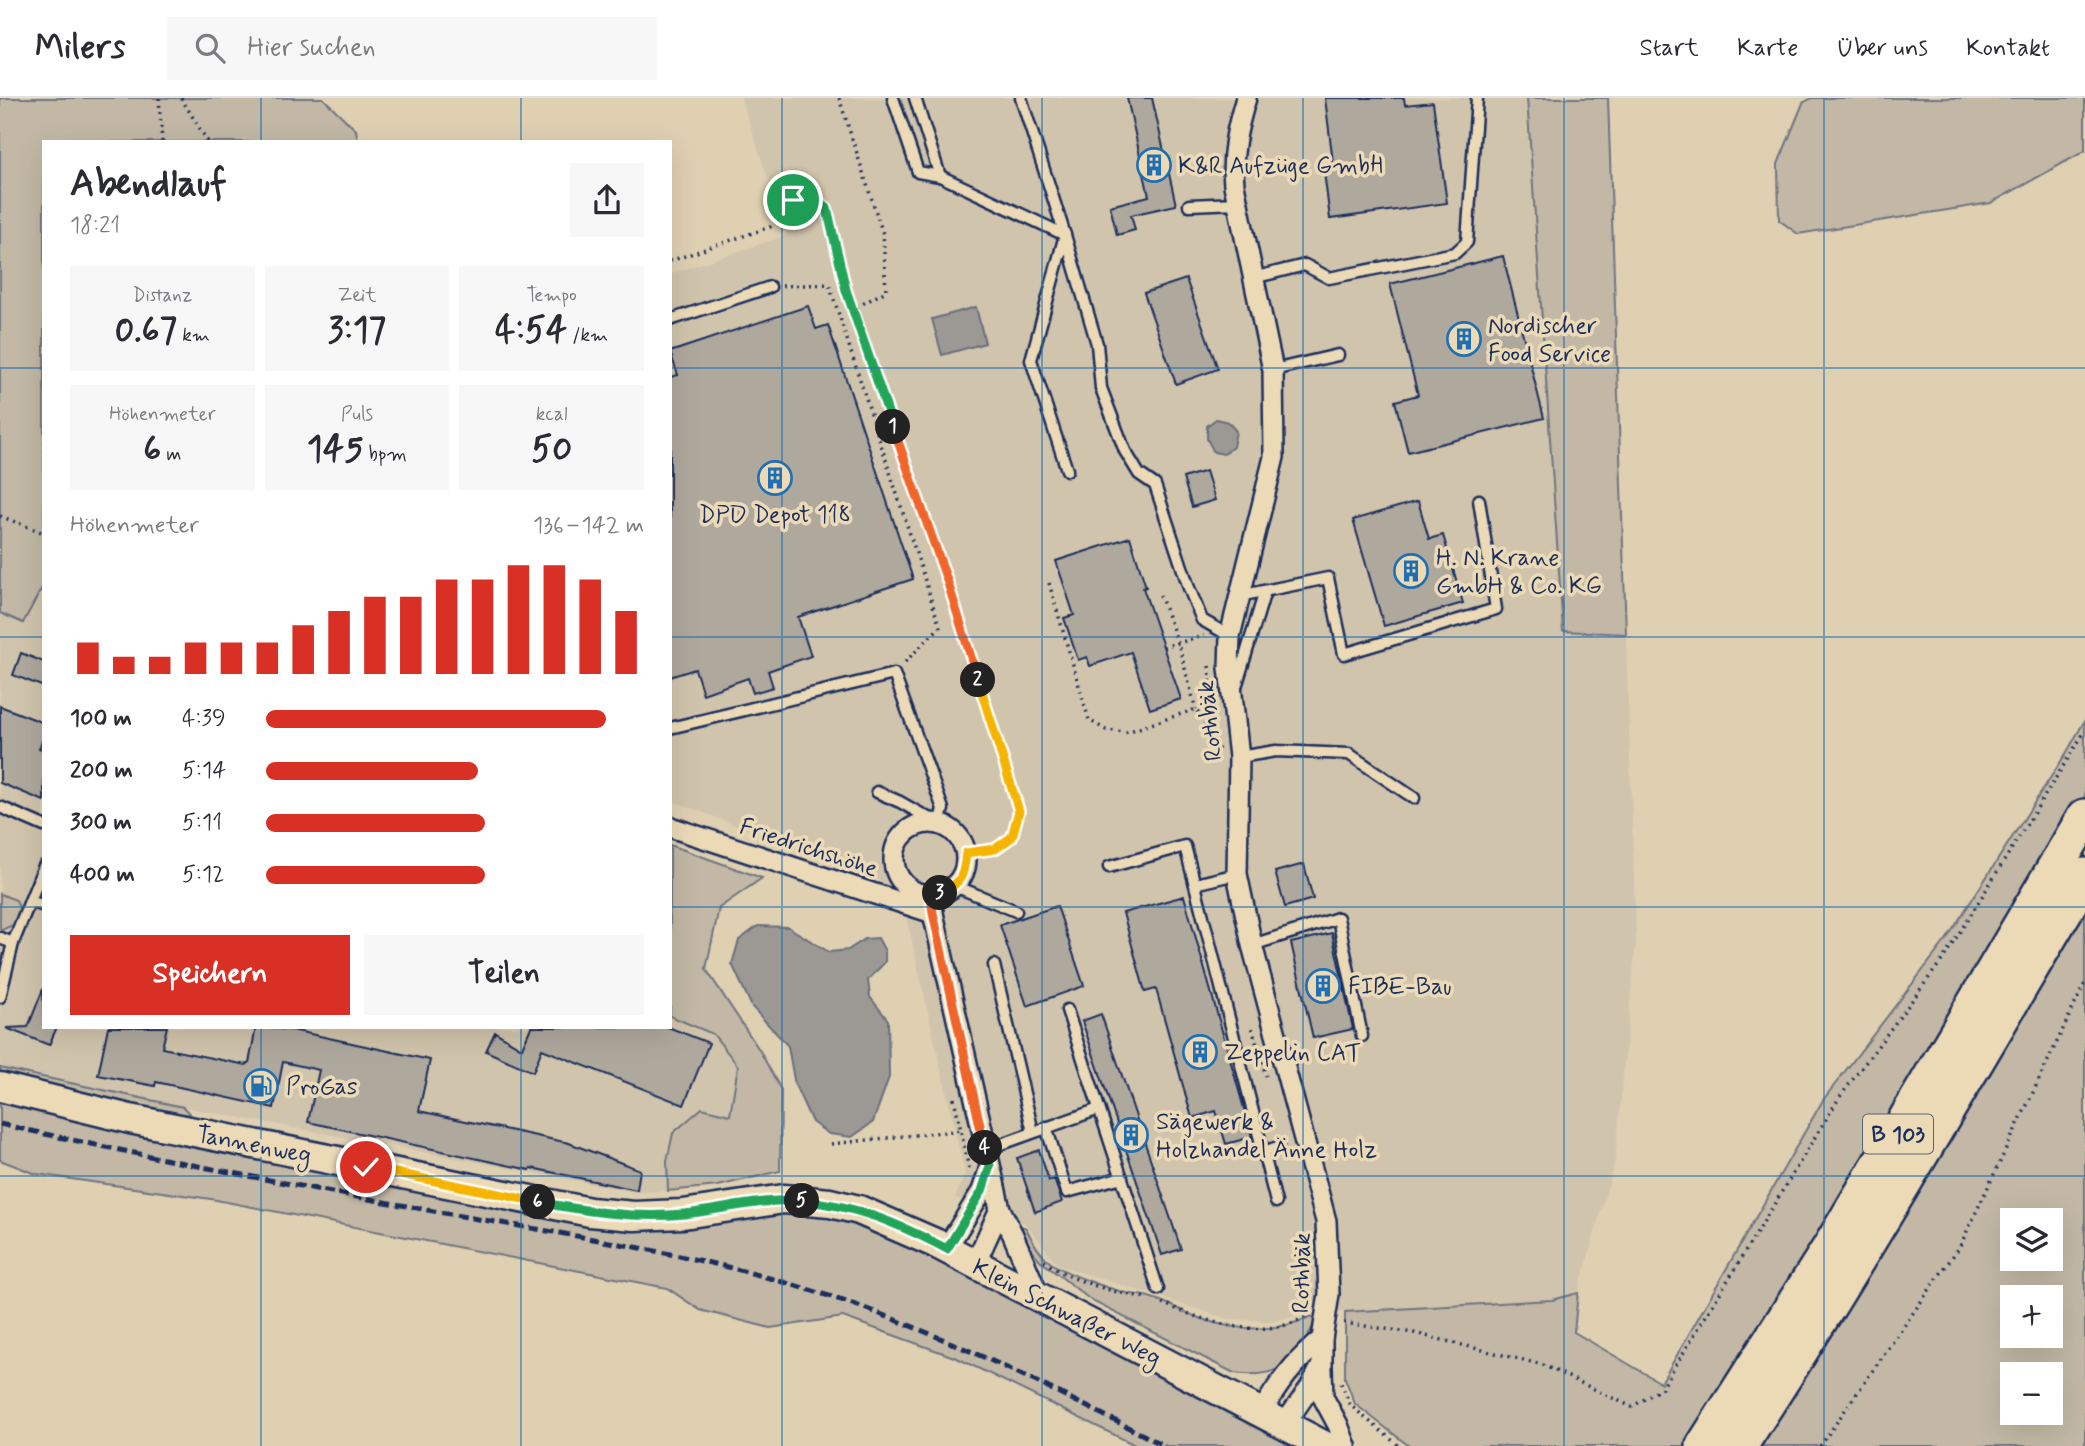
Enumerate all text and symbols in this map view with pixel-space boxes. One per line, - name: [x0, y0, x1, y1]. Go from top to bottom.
- search box: [167, 17, 657, 80]
- text: Milers: [35, 26, 125, 70]
- icon: search: [191, 29, 229, 67]
- text: Hier suchen: [247, 31, 376, 65]
- text: Start: [1639, 33, 1699, 64]
- text: Karte: [1737, 33, 1798, 64]
- text: Über uns: [1836, 33, 1928, 64]
- text: Kontakt: [1966, 33, 2050, 64]
- building icon: K&R Aufzüge GmbH: [1135, 146, 1173, 184]
- place label: K&R Aufzüge GmbH: [1178, 151, 1383, 182]
- text: Abendlauf: [70, 160, 227, 209]
- button: share: [570, 163, 644, 237]
- pin: [763, 170, 823, 230]
- icon: arrive: [774, 181, 812, 219]
- text: 18:21: [70, 211, 120, 241]
- text: Distanz: [132, 283, 192, 308]
- text: Zeit: [338, 283, 376, 308]
- text: Tempo: [527, 283, 577, 308]
- text: 0.67: [115, 308, 177, 354]
- text: 3:17: [328, 308, 386, 354]
- text: 4:54: [495, 308, 567, 354]
- place label: Nordischer Food Service: [1488, 311, 1611, 370]
- building icon: Nordischer Food Service: [1445, 320, 1483, 358]
- text: km: [177, 323, 210, 348]
- text: /km: [567, 323, 608, 348]
- text: Höhenmeter: [109, 402, 216, 427]
- text: Puls: [341, 402, 373, 427]
- text: kcal: [536, 402, 568, 427]
- pin: 1: [876, 410, 910, 444]
- text: 1: [888, 414, 897, 439]
- text: 6: [143, 427, 161, 473]
- text: 145: [307, 427, 363, 473]
- text: 50: [531, 427, 572, 473]
- text: m: [161, 442, 181, 467]
- text: bpm: [363, 442, 407, 467]
- building icon: DPD Depot 118: [756, 459, 794, 497]
- place label: DPD Depot 118: [699, 500, 851, 531]
- text: Höhenmeter: [70, 511, 199, 541]
- text: 136–142 m: [533, 511, 644, 541]
- place label: H. N. Krane GmbH & Co. KG: [1436, 543, 1602, 602]
- building icon: H. N. Krane GmbH & Co. KG: [1392, 552, 1430, 590]
- pin: 2: [960, 662, 996, 698]
- text: 2: [973, 667, 982, 692]
- street label: Rothbäk: [1191, 679, 1230, 763]
- text: 100 m: [70, 704, 132, 734]
- text: 4:39: [182, 704, 226, 734]
- text: 200 m: [70, 756, 133, 786]
- text: 5:14: [182, 756, 226, 786]
- text: 300 m: [70, 808, 132, 838]
- text: 5:11: [182, 808, 222, 838]
- street label: Friedrichshöhe: [736, 812, 882, 885]
- text: 400 m: [70, 860, 135, 890]
- text: 5:12: [182, 860, 224, 890]
- pin: 3: [922, 876, 958, 910]
- text: 3: [935, 880, 944, 905]
- button: Speichern: [70, 935, 350, 1015]
- button: Teilen: [364, 935, 644, 1015]
- building icon: FIBE-Bau: [1304, 967, 1342, 1005]
- place label: FIBE-Bau: [1348, 972, 1452, 1003]
- building icon: Zeppelin CAT: [1181, 1033, 1219, 1071]
- place label: Zeppelin CAT: [1224, 1038, 1361, 1069]
- fuel station icon: ProGas: [242, 1067, 280, 1105]
- place label: ProGas: [286, 1072, 358, 1103]
- place label: Sägewerk & Holzhandel Änne Holz: [1156, 1107, 1377, 1166]
- road number: B 103: [1863, 1114, 1933, 1154]
- building icon: Sägewerk & Holzhandel Änne Holz: [1112, 1116, 1150, 1154]
- street label: Tannenweg: [193, 1119, 314, 1174]
- pin: 4: [968, 1130, 1002, 1166]
- text: 4: [979, 1135, 990, 1160]
- pin: [336, 1137, 396, 1197]
- icon: check: [347, 1148, 385, 1186]
- pin: 6: [520, 1184, 556, 1220]
- pin: 5: [784, 1184, 820, 1218]
- text: 5: [796, 1188, 807, 1213]
- text: 6: [533, 1189, 542, 1214]
- map controls: [2000, 1208, 2063, 1425]
- button: layers: [2000, 1208, 2063, 1271]
- street label: Rothbäk: [1286, 1232, 1319, 1314]
- street label: Klein Schwaßer Weg: [966, 1252, 1166, 1376]
- button: +: [2000, 1285, 2063, 1348]
- button: −: [2000, 1362, 2063, 1425]

